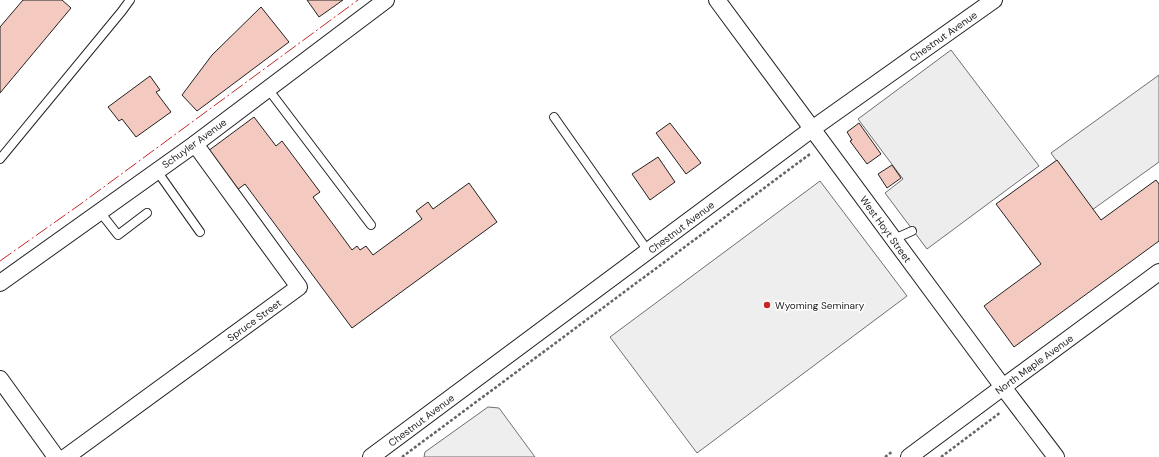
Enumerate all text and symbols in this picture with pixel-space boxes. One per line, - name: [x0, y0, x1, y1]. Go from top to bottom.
- street label: Chestnut Avenue: [907, 8, 980, 64]
- street label: Schuyler Avenue: [159, 115, 229, 171]
- street label: West Hoyt Street: [857, 193, 914, 265]
- street label: Chestnut Avenue: [646, 198, 717, 256]
- street label: Spruce Street: [225, 296, 284, 344]
- place label: Wyoming Seminary: [775, 299, 865, 312]
- marker: Wyoming Seminary: [762, 300, 772, 310]
- street label: North Maple Avenue: [993, 331, 1076, 397]
- street label: Chestnut Avenue: [386, 391, 457, 449]

